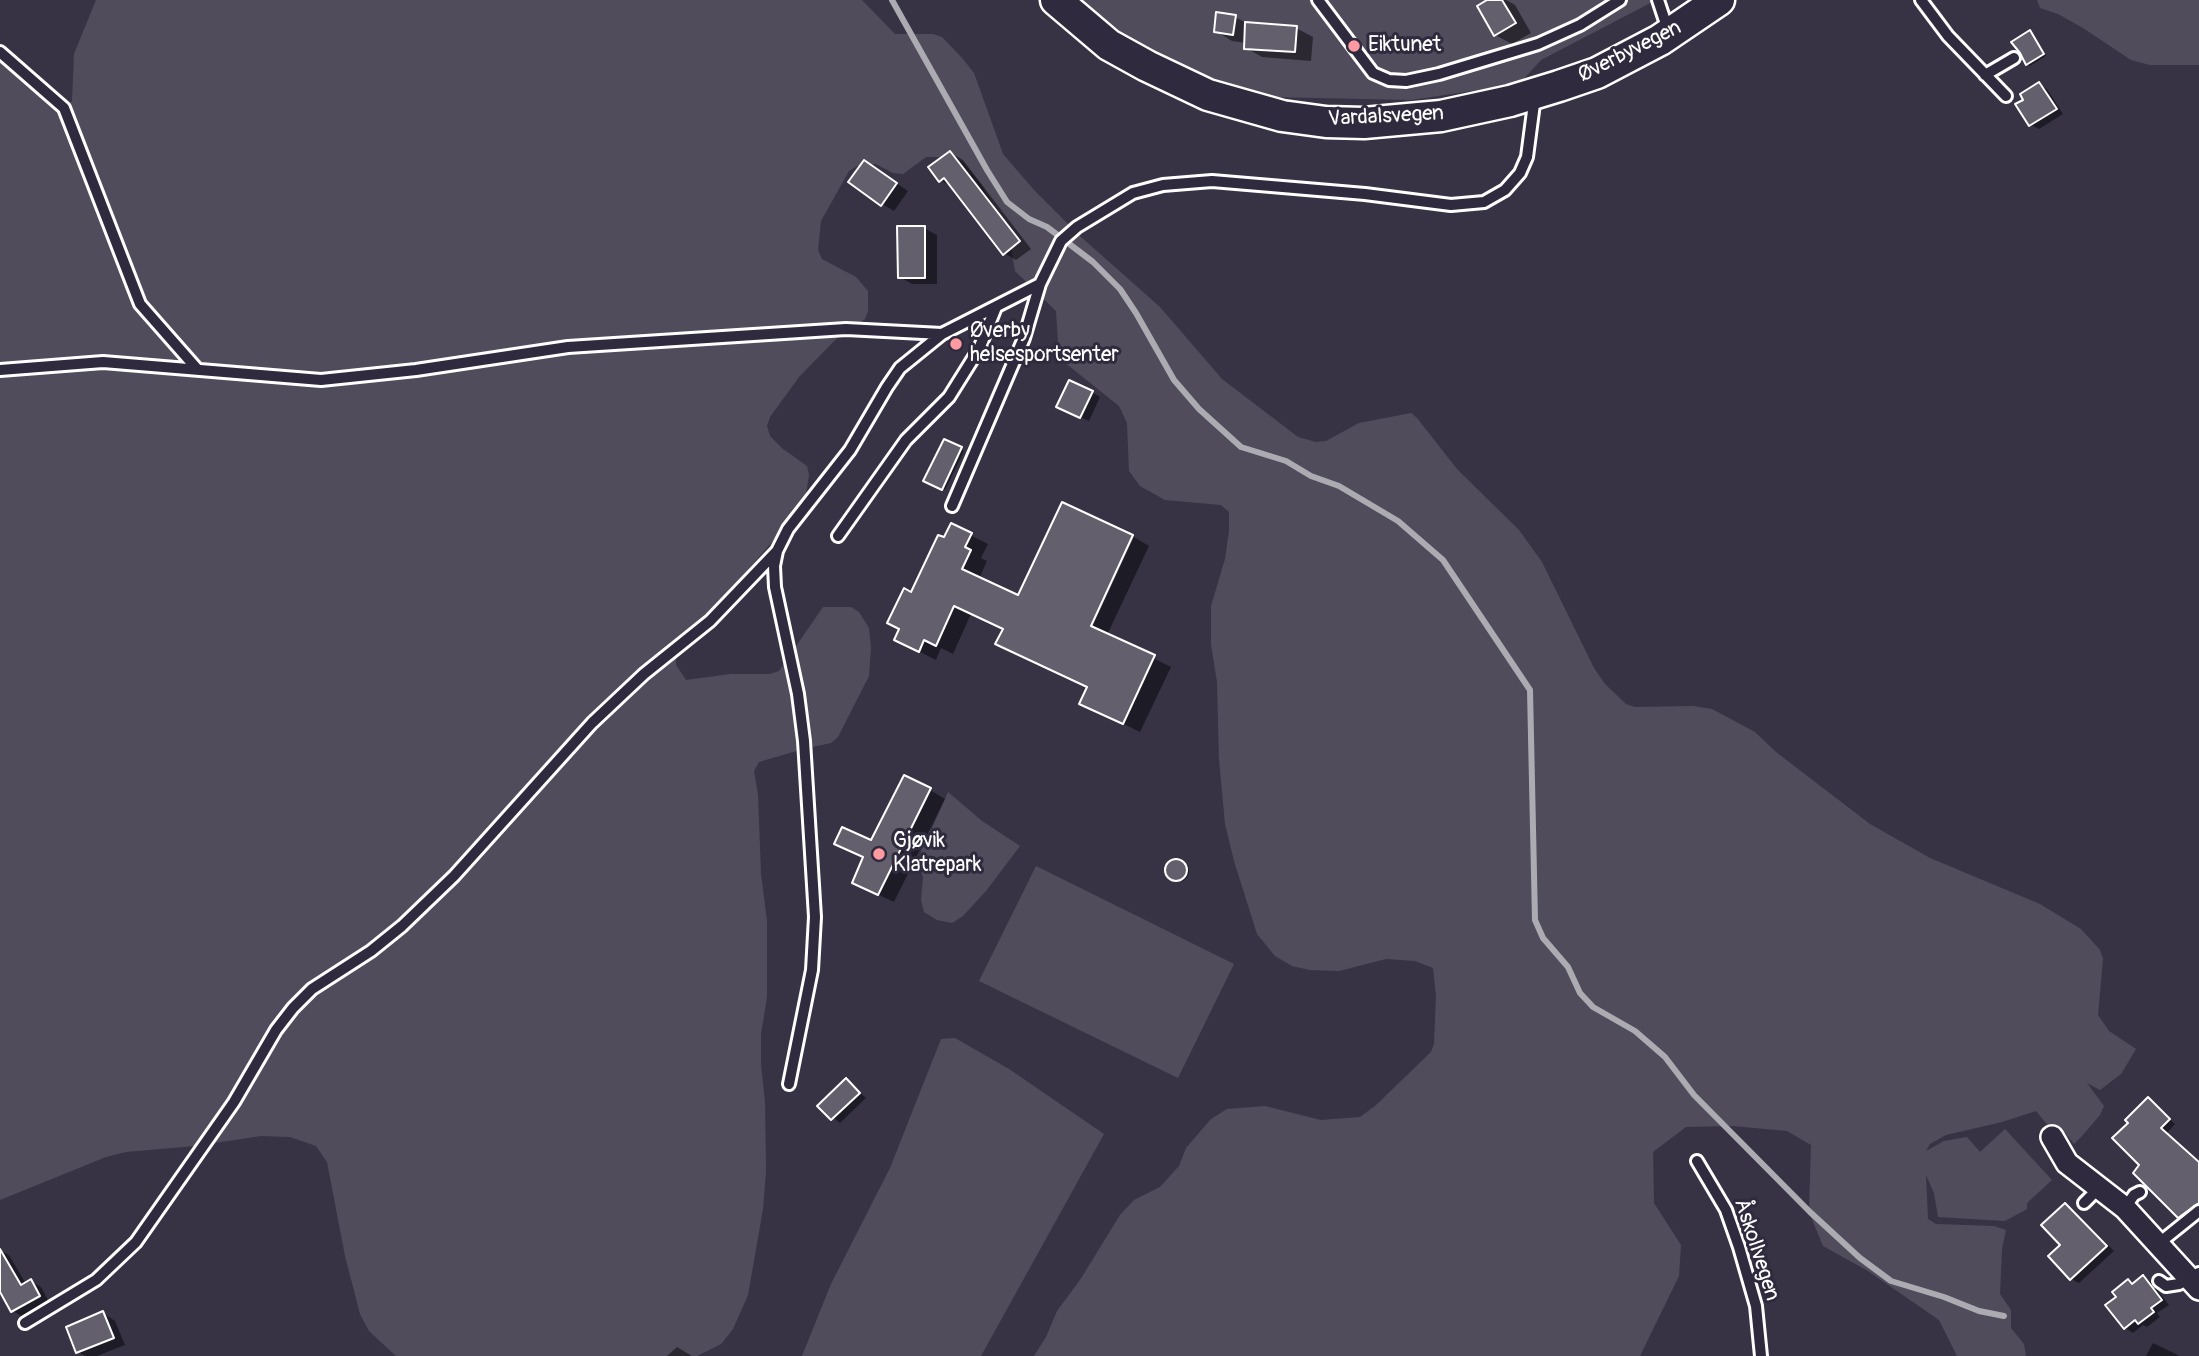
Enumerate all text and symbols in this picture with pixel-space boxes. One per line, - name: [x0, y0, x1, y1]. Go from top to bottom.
- street label: Øverbyvegen: [1574, 15, 1686, 89]
- place label: Eiktunet: [1368, 33, 1441, 59]
- marker: Eiktunet: [1346, 38, 1362, 54]
- street label: Vardalsvegen: [1327, 101, 1445, 133]
- place label: Øverby helsesportsenter: [970, 319, 1119, 369]
- marker: Øverby helsesportsenter: [948, 336, 964, 352]
- place label: Gjøvik Klatrepark: [893, 829, 982, 879]
- marker: Gjøvik Klatrepark: [871, 846, 887, 862]
- street label: Åskollvegen: [1728, 1196, 1784, 1304]

